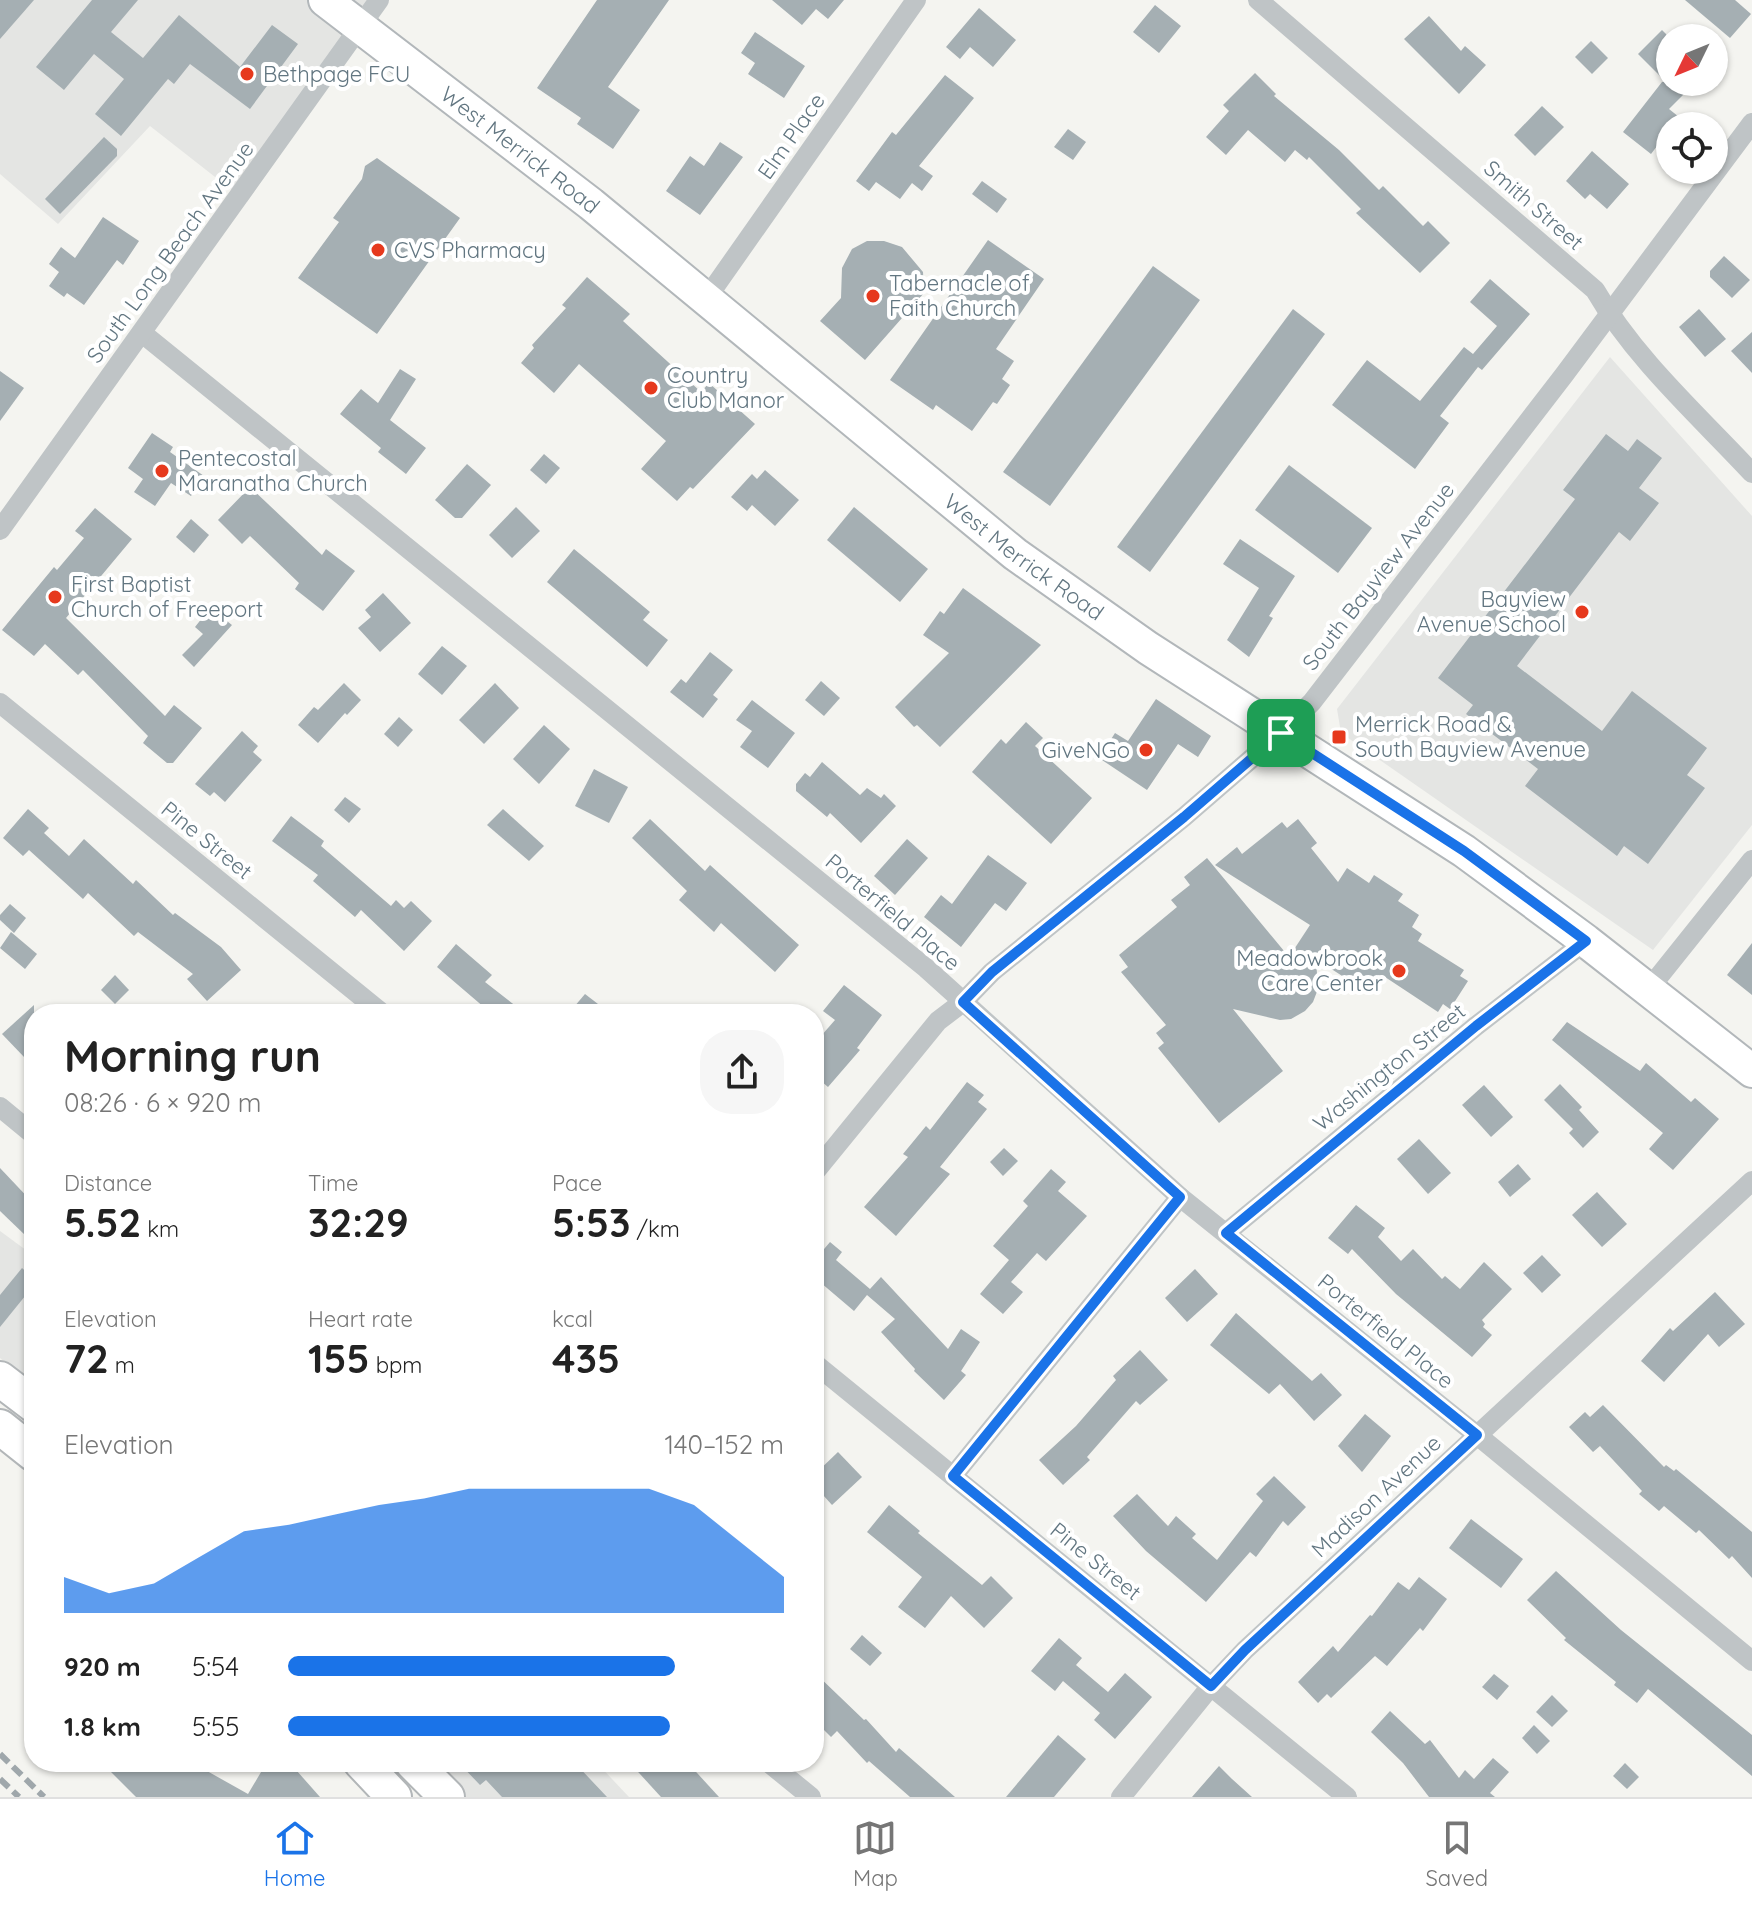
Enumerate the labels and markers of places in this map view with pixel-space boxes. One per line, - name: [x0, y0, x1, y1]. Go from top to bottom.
- place label: Bethpage FCU: [263, 60, 410, 88]
- marker: Bethpage FCU: [238, 65, 256, 83]
- place label: CVS Pharmacy: [394, 236, 546, 264]
- marker: CVS Pharmacy: [369, 241, 387, 259]
- place label: Tabernacle of Faith Church: [889, 269, 1030, 322]
- marker: Tabernacle of Faith Church: [864, 287, 882, 305]
- place label: Country Club Manor: [667, 361, 785, 414]
- marker: Country Club Manor: [642, 379, 660, 397]
- place label: Pentecostal Maranatha Church: [178, 444, 368, 497]
- marker: Pentecostal Maranatha Church: [153, 462, 171, 480]
- place label: First Baptist Church of Freeport: [71, 570, 263, 623]
- place label: Bayview Avenue School: [1417, 585, 1566, 638]
- marker: First Baptist Church of Freeport: [46, 588, 64, 606]
- marker: Bayview Avenue School: [1573, 603, 1591, 621]
- pin: [1247, 699, 1315, 767]
- place label: Merrick Road & South Bayview Avenue: [1355, 710, 1586, 763]
- marker: Merrick Road & South Bayview Avenue: [1330, 728, 1348, 746]
- place label: GiveNGo: [1041, 736, 1130, 764]
- marker: GiveNGo: [1137, 741, 1155, 759]
- place label: Meadowbrook Care Center: [1236, 944, 1384, 997]
- marker: Meadowbrook Care Center: [1390, 962, 1408, 980]

